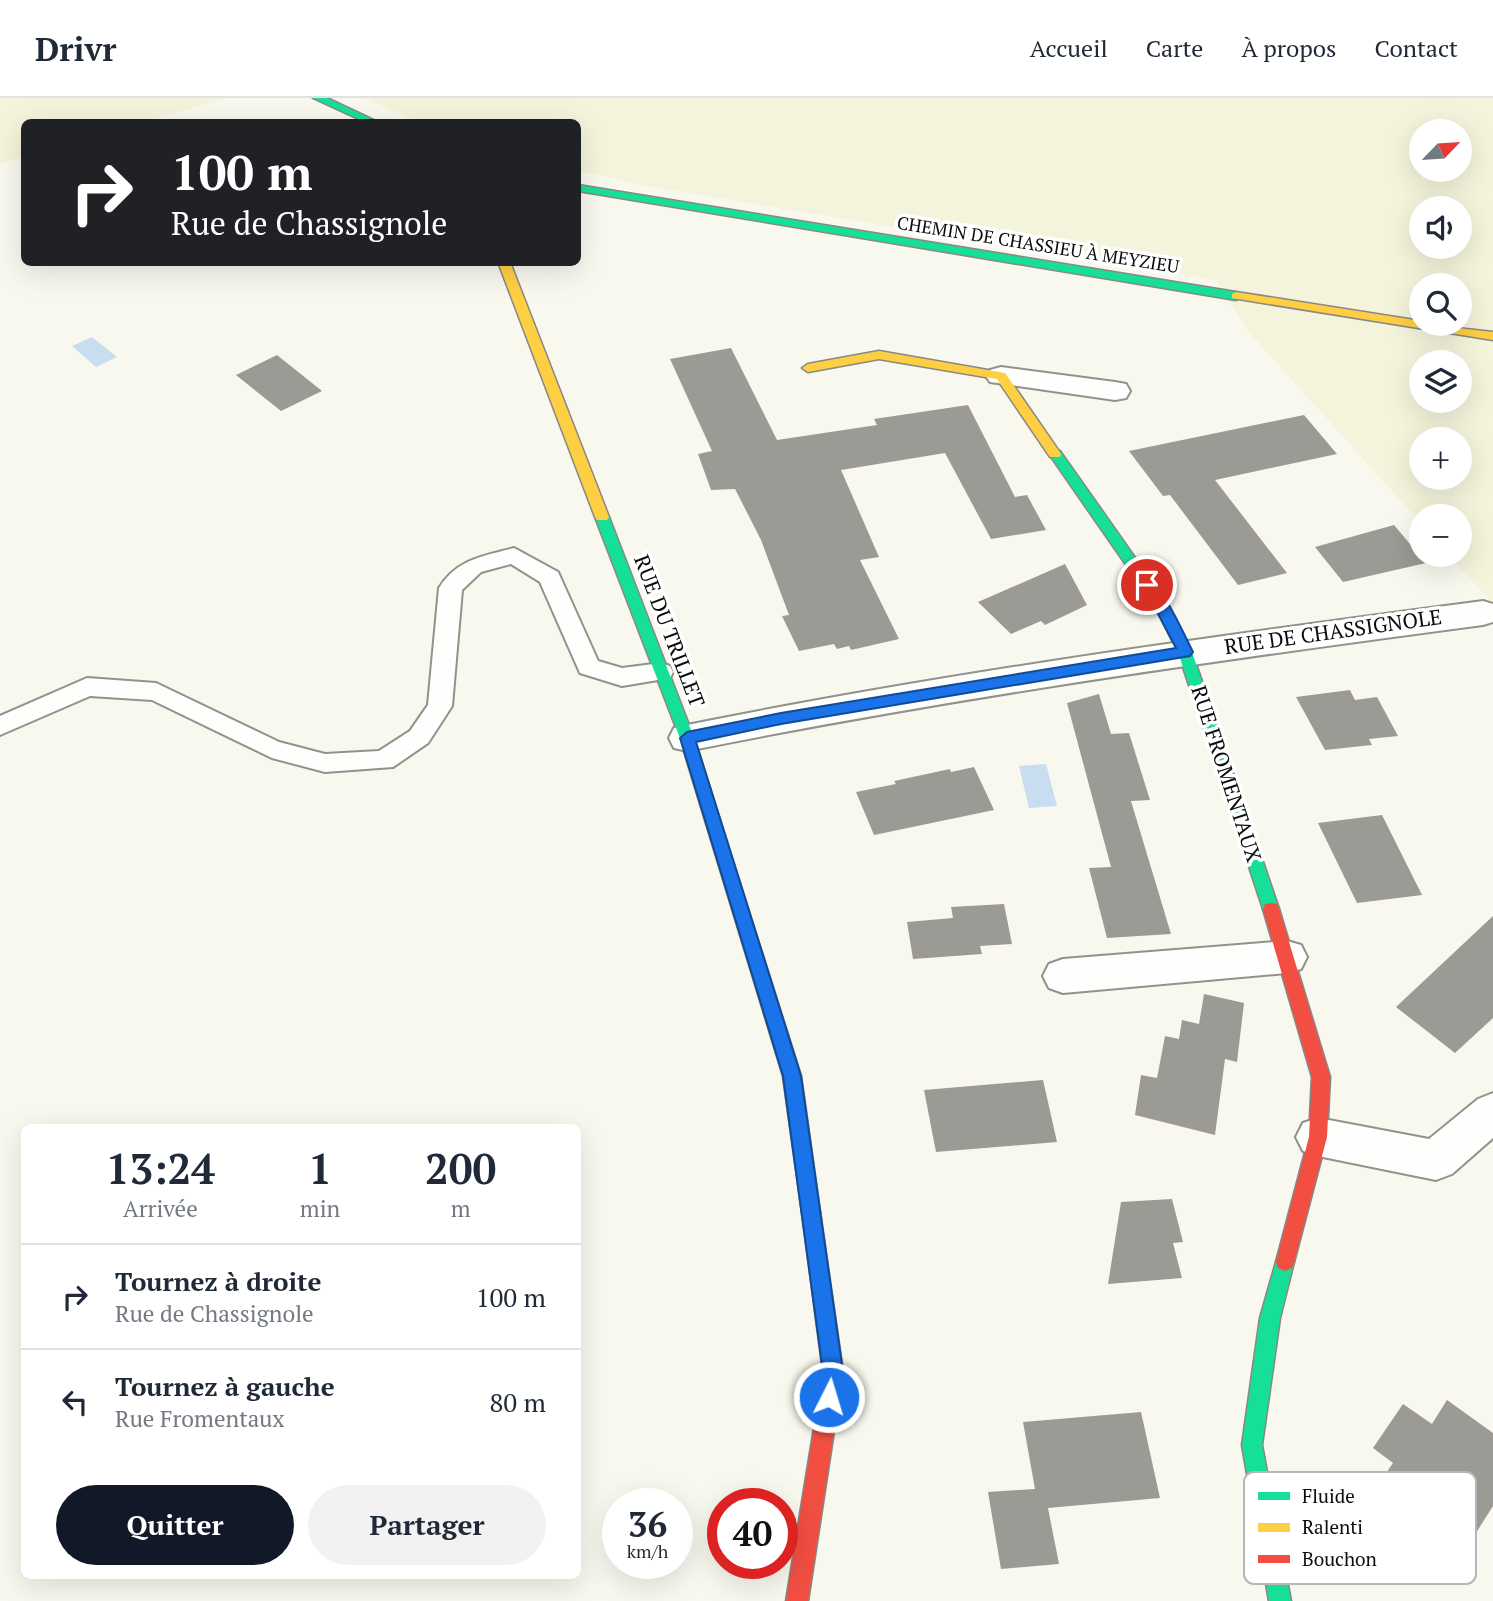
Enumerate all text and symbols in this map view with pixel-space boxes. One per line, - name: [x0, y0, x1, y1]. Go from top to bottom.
- text: Drivr: [35, 27, 116, 70]
- text: Accueil: [1030, 32, 1108, 64]
- text: Carte: [1146, 32, 1203, 64]
- text: À propos: [1241, 32, 1337, 64]
- text: Contact: [1375, 32, 1458, 64]
- north arrow: [1409, 119, 1472, 182]
- map controls: [1409, 119, 1472, 567]
- text: 100 m: [171, 139, 313, 204]
- icon: right: [56, 147, 147, 238]
- button: sound: [1409, 196, 1472, 259]
- text: Rue de Chassignole: [171, 202, 447, 244]
- street label: CHEMIN DE CHASSIEU À MEYZIEU: [895, 210, 1181, 278]
- button: search: [1409, 273, 1472, 336]
- button: layers: [1409, 350, 1472, 413]
- button: +: [1409, 427, 1472, 490]
- button: −: [1409, 504, 1472, 567]
- street label: RUE DU TRILLET: [628, 550, 712, 711]
- pin: [1117, 555, 1177, 615]
- icon: arrive: [1128, 566, 1166, 604]
- street label: RUE DE CHASSIGNOLE: [1222, 602, 1443, 660]
- street label: RUE FROMENTAUX: [1185, 682, 1269, 866]
- text: 13:24: [106, 1140, 215, 1196]
- text: 1: [308, 1140, 332, 1196]
- text: 200: [425, 1140, 496, 1196]
- text: Arrivée: [123, 1193, 198, 1224]
- text: min: [300, 1193, 340, 1224]
- text: m: [451, 1193, 471, 1224]
- text: Tournez à droite: [115, 1264, 321, 1298]
- icon: right: [56, 1278, 94, 1316]
- text: 100 m: [476, 1280, 546, 1314]
- text: Rue de Chassignole: [115, 1298, 314, 1329]
- position arrow: [792, 1360, 866, 1434]
- text: Tournez à gauche: [115, 1369, 335, 1403]
- icon: left: [56, 1383, 94, 1421]
- text: 80 m: [490, 1385, 546, 1419]
- text: Rue Fromentaux: [115, 1403, 284, 1434]
- legend: [1244, 1472, 1476, 1584]
- text: Fluide: [1302, 1483, 1355, 1508]
- button: Quitter: [56, 1485, 294, 1565]
- button: Partager: [308, 1485, 546, 1565]
- speed limit sign: 40: [707, 1488, 798, 1579]
- text: 36: [628, 1501, 667, 1547]
- text: Ralenti: [1302, 1514, 1363, 1539]
- text: km/h: [627, 1539, 668, 1563]
- text: Bouchon: [1302, 1546, 1377, 1571]

